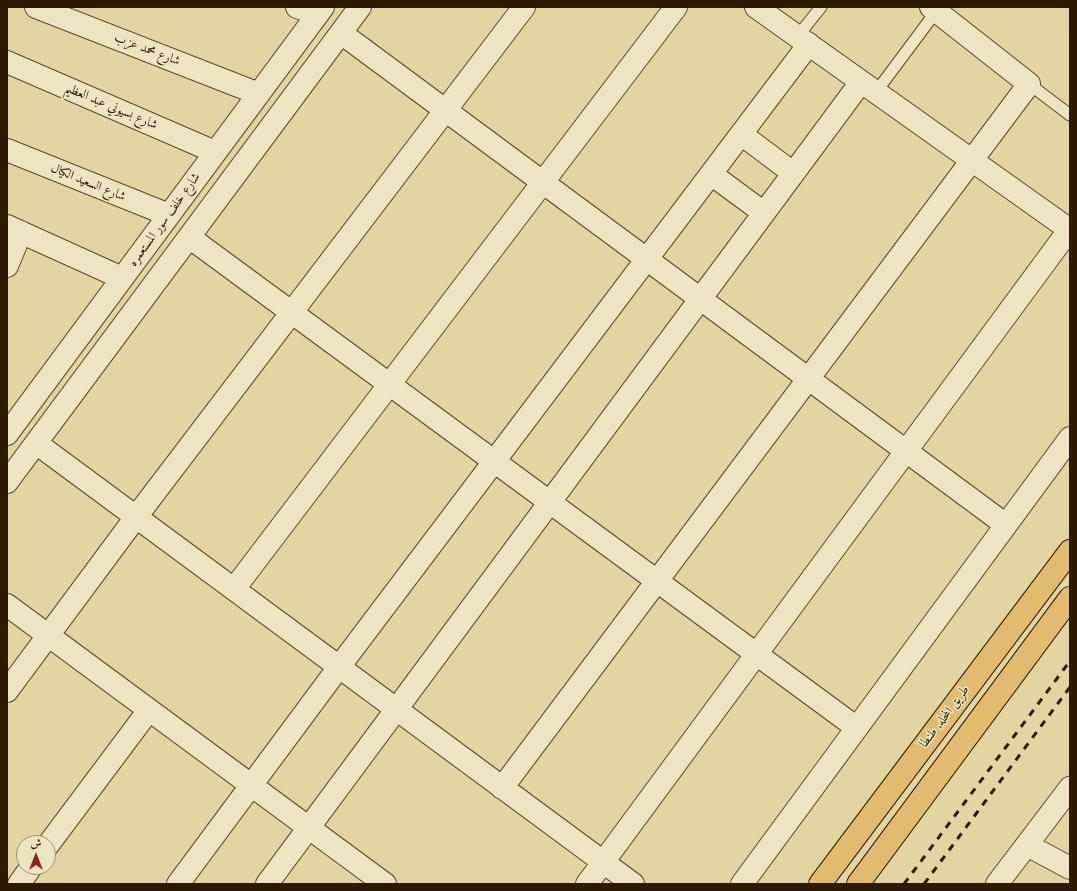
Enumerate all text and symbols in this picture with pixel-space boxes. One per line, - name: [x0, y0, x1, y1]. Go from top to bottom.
- street label: شارع محمد عزب: [112, 30, 182, 70]
- street label: شارع بسيوني عبد العظيم: [62, 80, 160, 134]
- street label: شارع السعيد الكيال: [48, 161, 128, 205]
- street label: شارع خلف سور المستعمره: [126, 170, 204, 270]
- street label: طريق المحله, طنطا: [917, 683, 973, 751]
- north arrow: [16, 835, 56, 875]
- text: ش: [31, 836, 41, 851]

